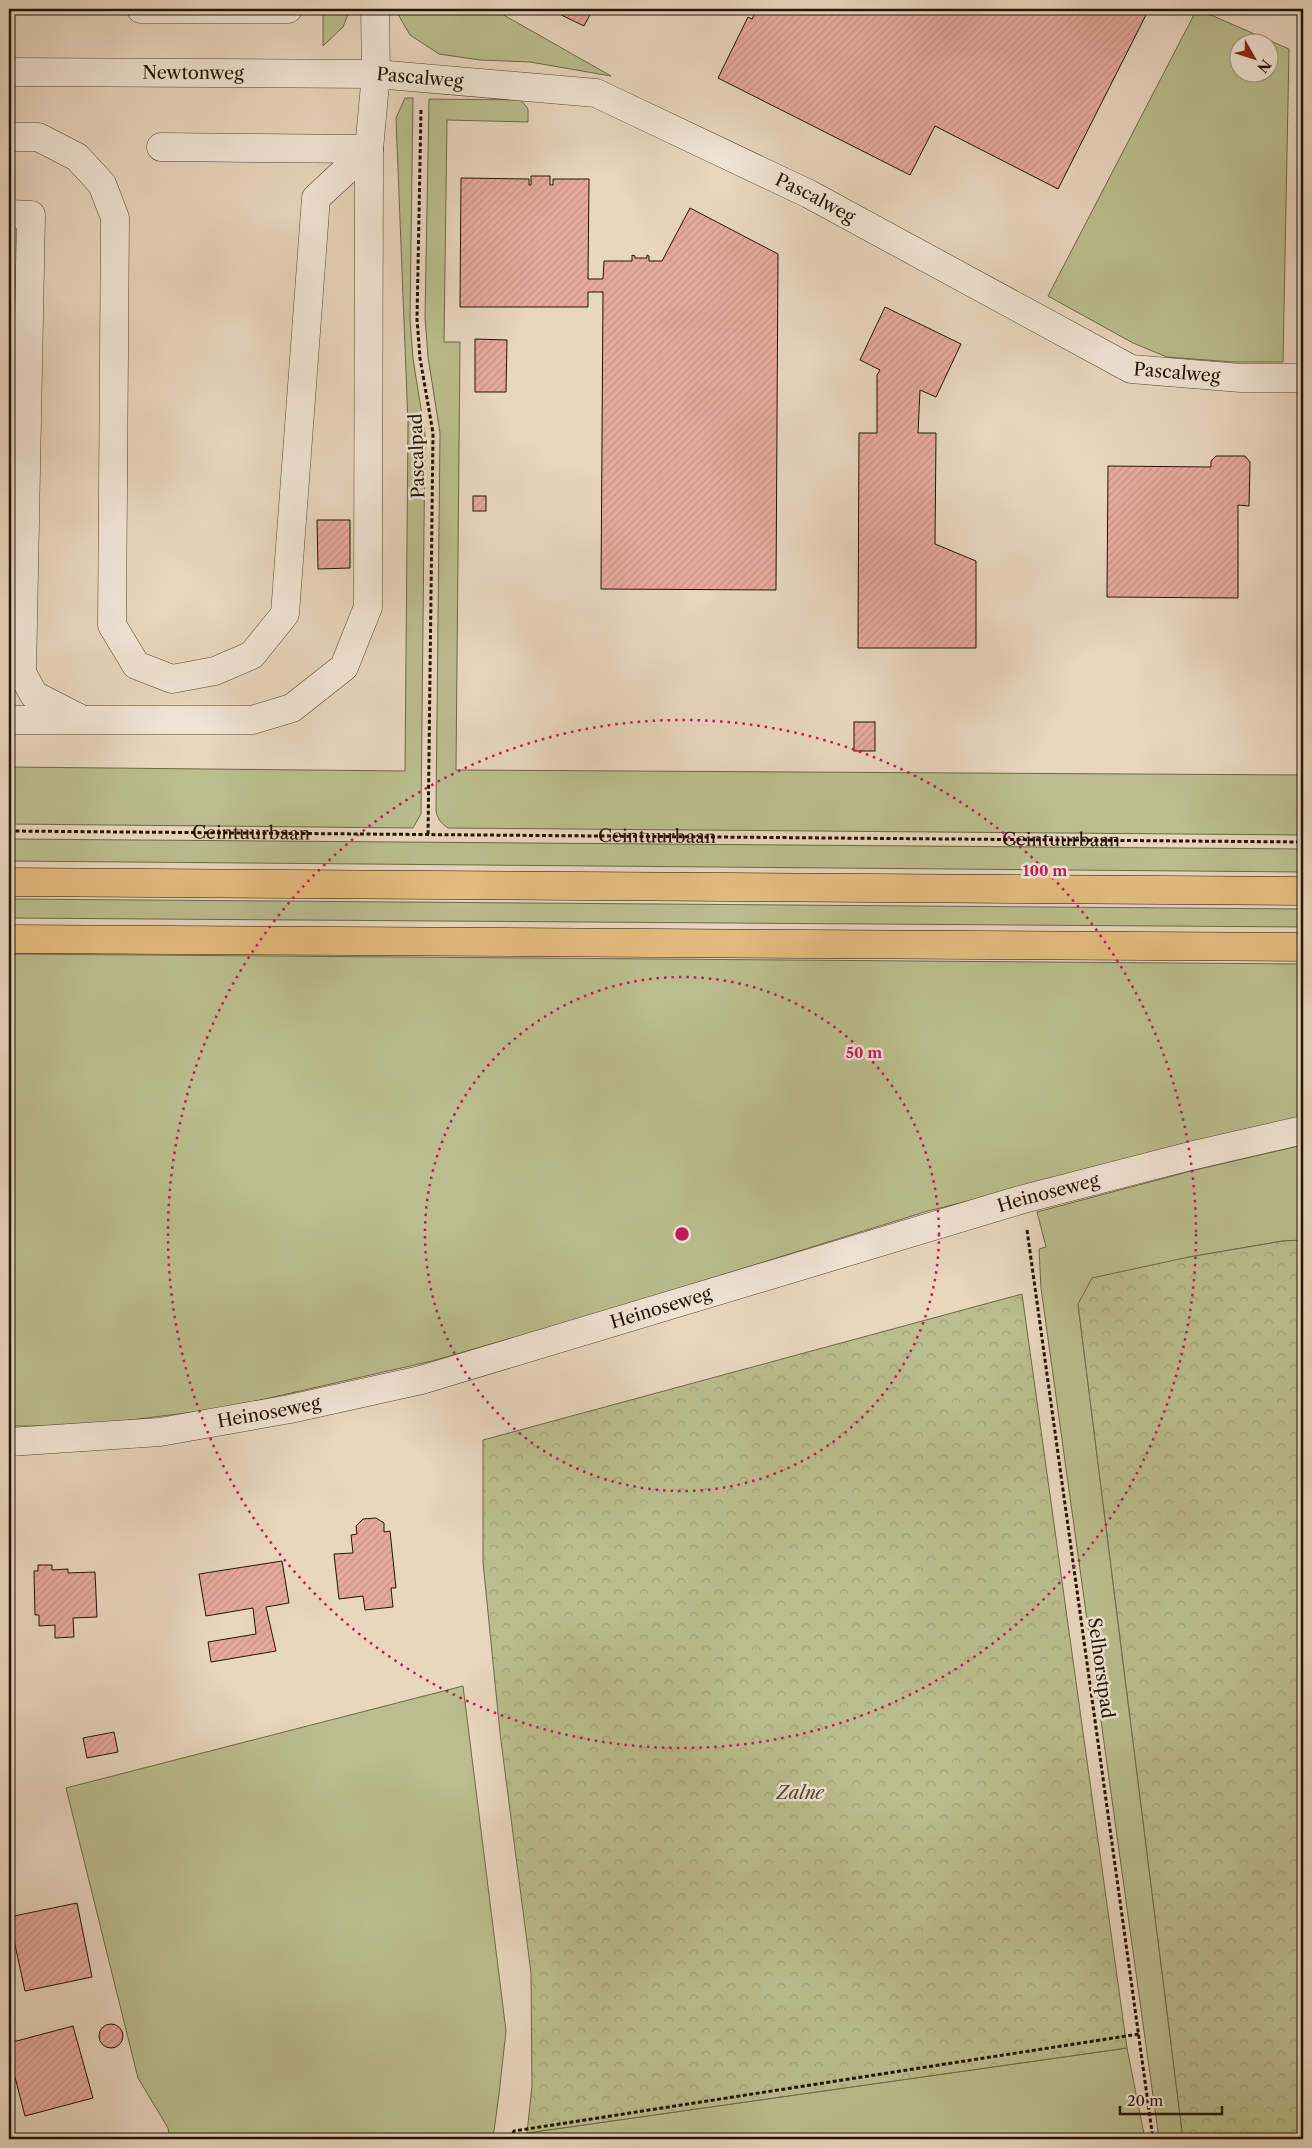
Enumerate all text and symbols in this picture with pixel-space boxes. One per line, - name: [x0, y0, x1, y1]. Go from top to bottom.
- north arrow: [1230, 32, 1280, 82]
- text: N: [1253, 56, 1275, 77]
- street label: Newtonweg: [142, 62, 244, 84]
- street label: Pascalweg: [375, 63, 465, 93]
- street label: Pascalweg: [772, 169, 859, 228]
- street label: Pascalweg: [1133, 358, 1222, 387]
- street label: Pascalpad: [405, 413, 429, 499]
- street label: Ceintuurbaan: [192, 822, 310, 845]
- street label: Ceintuurbaan: [598, 825, 716, 848]
- street label: Ceintuurbaan: [1002, 828, 1120, 851]
- text: 100 m: [1023, 861, 1067, 880]
- text: 50 m: [846, 1043, 882, 1062]
- street label: Heinoseweg: [995, 1169, 1102, 1217]
- centre of rings: [673, 1225, 691, 1243]
- street label: Heinoseweg: [608, 1282, 715, 1334]
- street label: Heinoseweg: [216, 1391, 323, 1433]
- street label: Selhorstpad: [1083, 1616, 1119, 1720]
- park label: Zalne: [775, 1782, 825, 1804]
- scale bar: [1120, 2083, 1222, 2115]
- text: 20 m: [1127, 2091, 1163, 2110]

